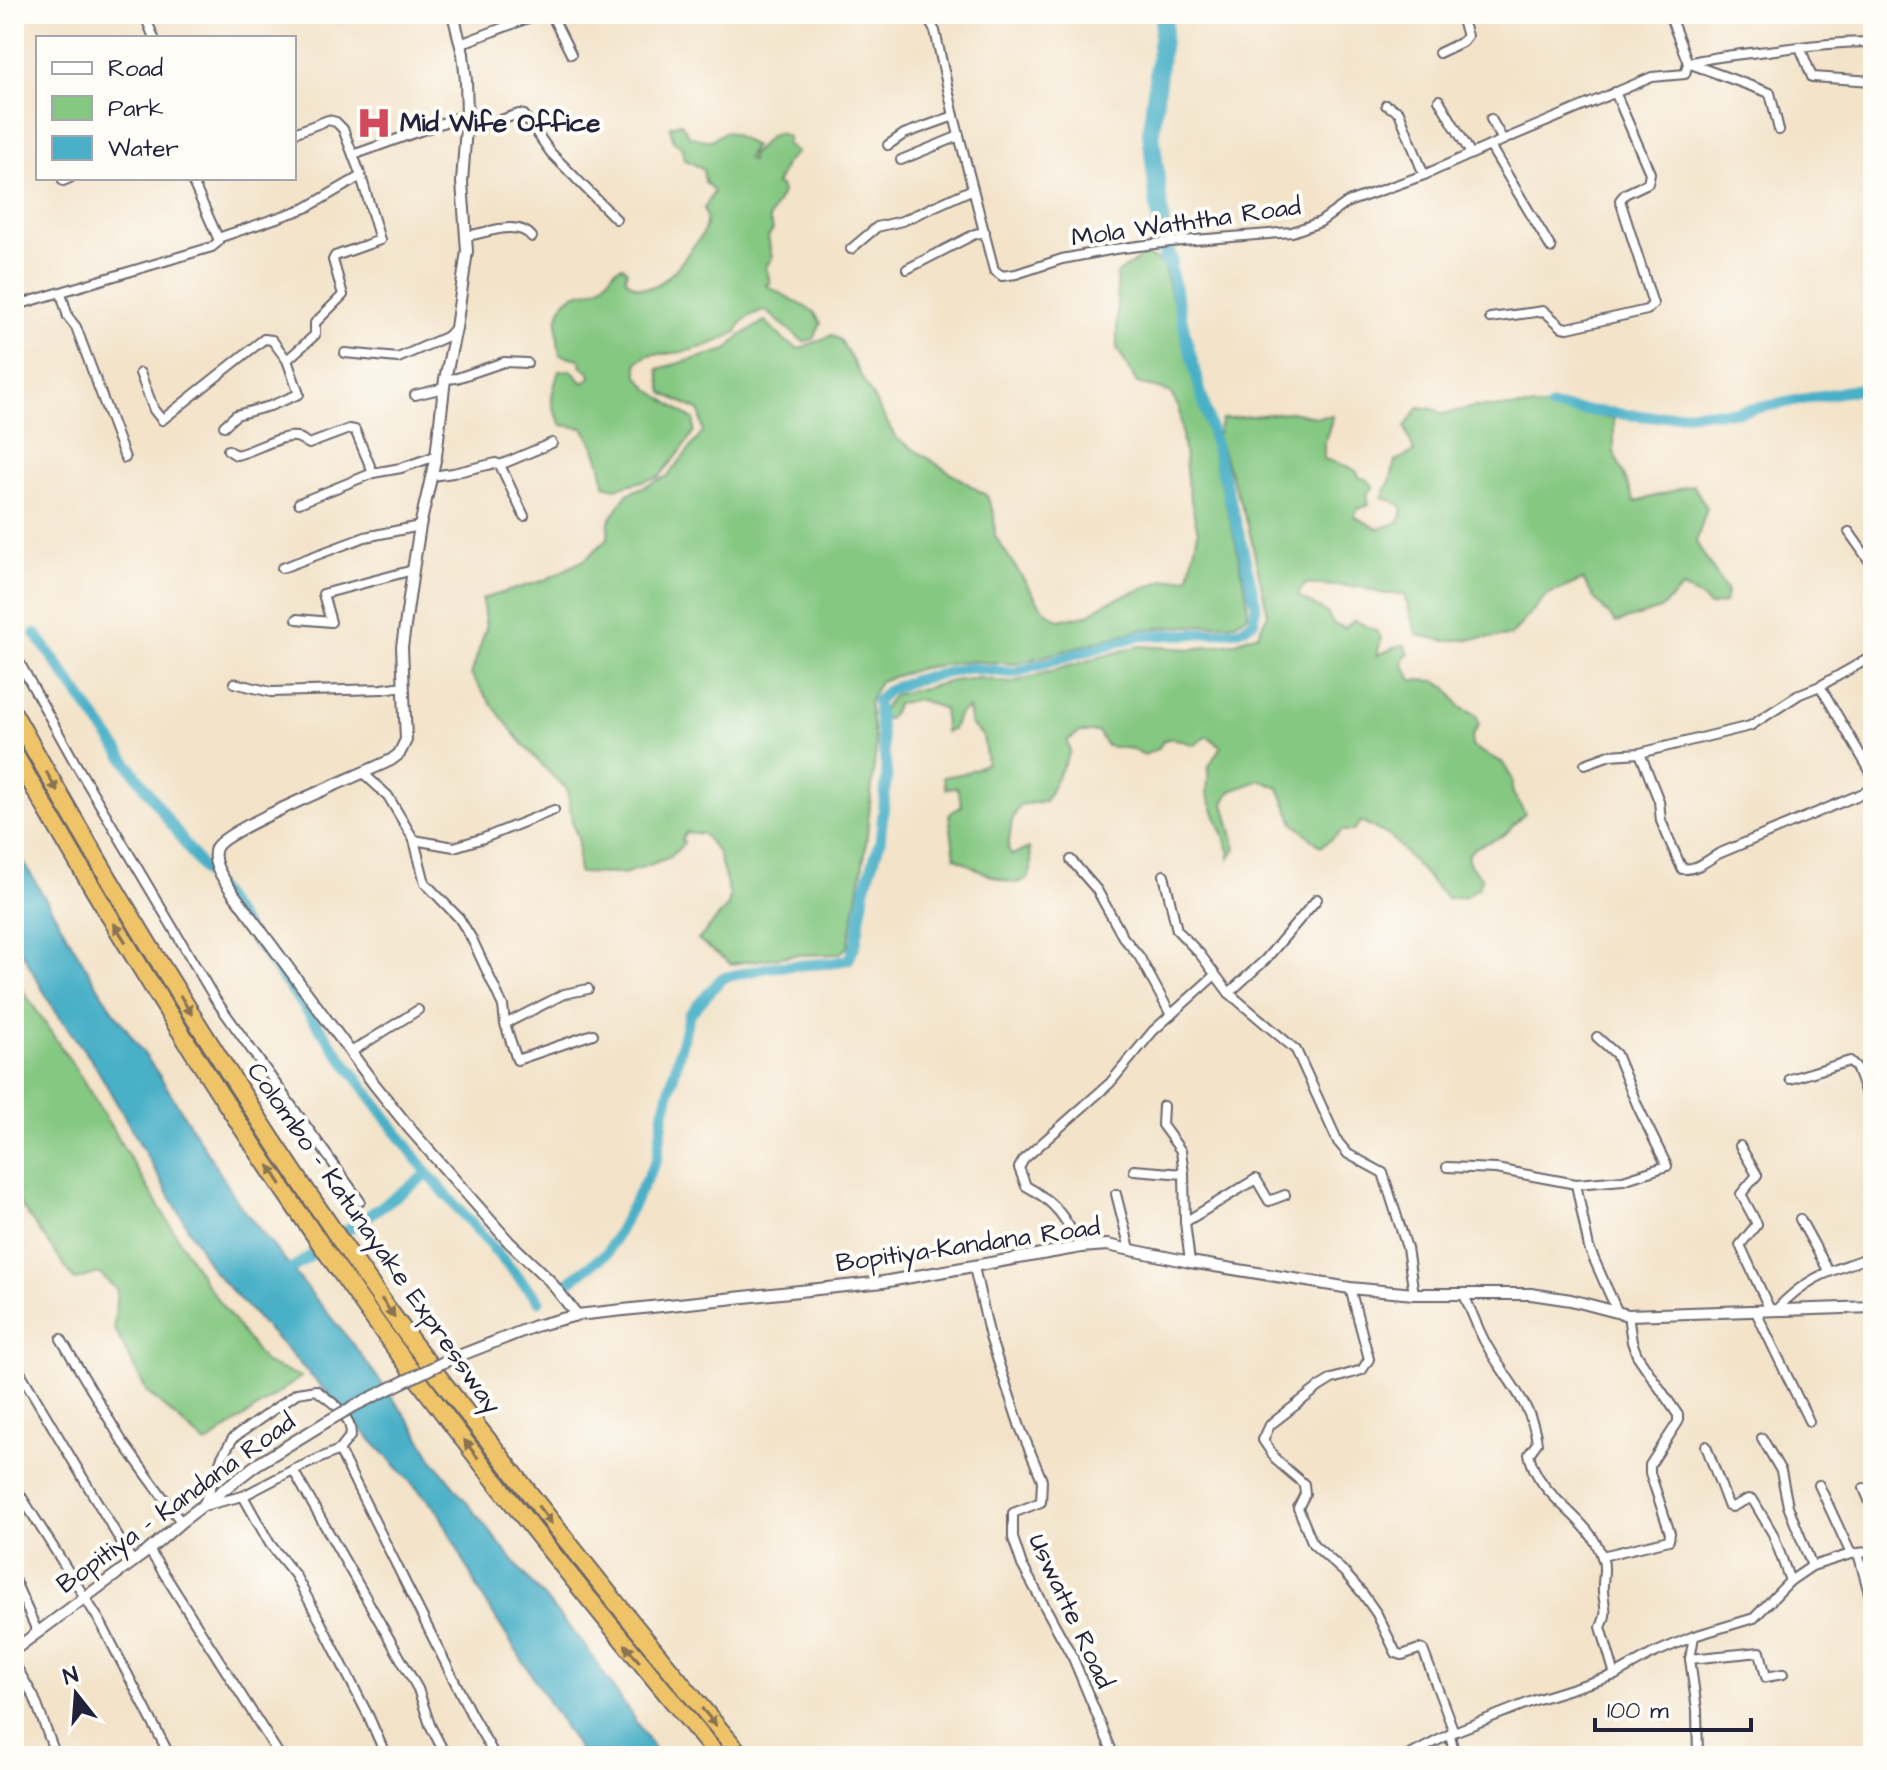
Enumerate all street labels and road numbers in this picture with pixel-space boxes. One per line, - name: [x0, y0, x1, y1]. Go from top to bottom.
- street label: Mola Waththa Road: [1069, 188, 1303, 256]
- street label: Colombo - Katunayake Expressway: [237, 1055, 510, 1422]
- street label: Bopitiya-Kandana Road: [834, 1209, 1103, 1283]
- street label: Bopitiya – Kandana Road: [49, 1404, 304, 1604]
- street label: Uswatte Road: [1019, 1528, 1123, 1694]

